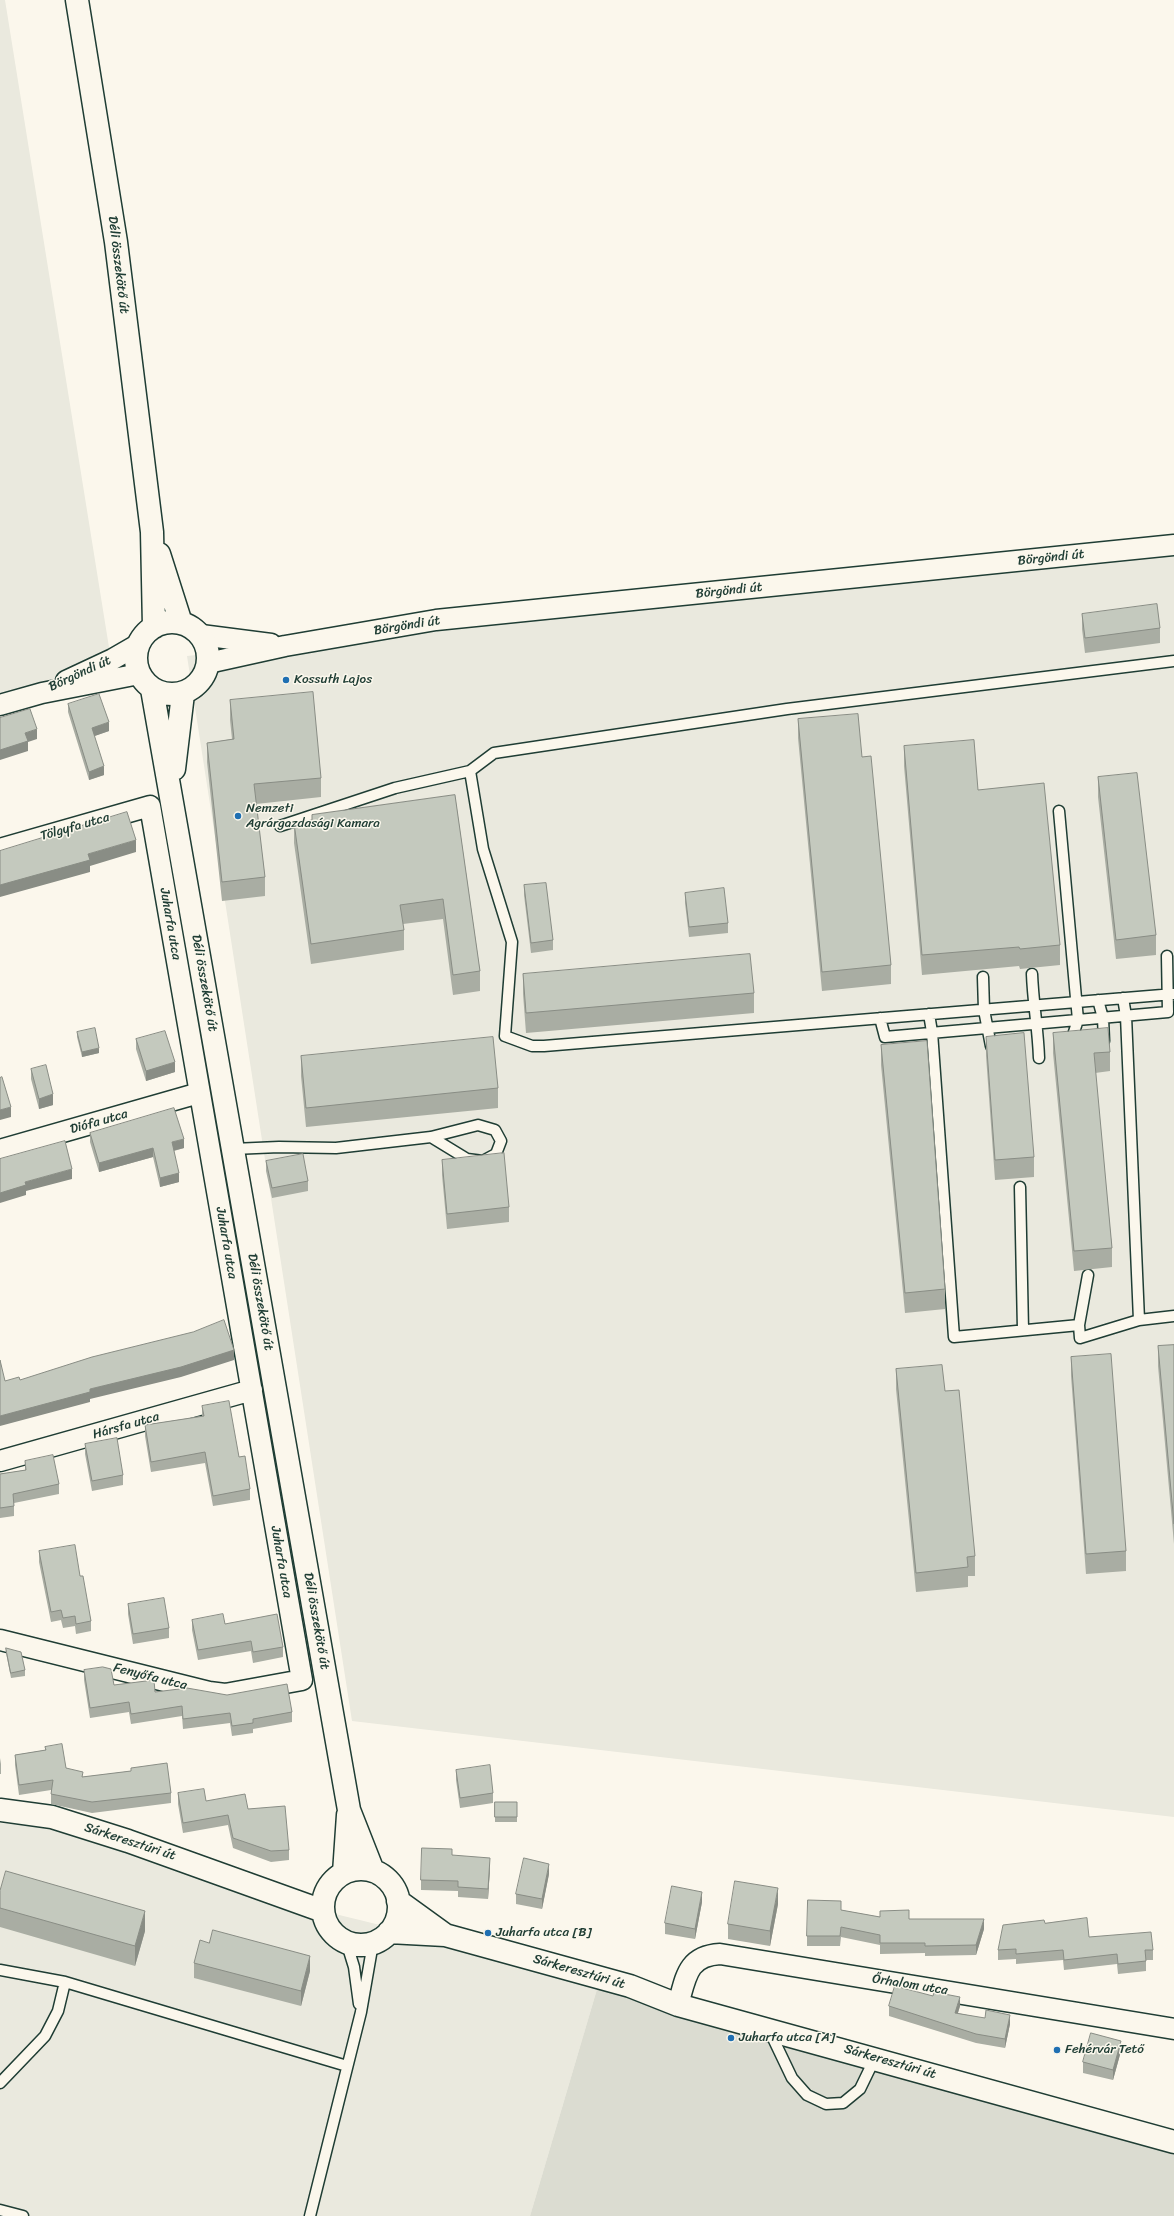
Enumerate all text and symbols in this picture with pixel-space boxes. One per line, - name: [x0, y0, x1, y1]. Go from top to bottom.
- street label: Déli összekötő út: [104, 215, 132, 315]
- street label: Börgöndi út: [1017, 547, 1085, 569]
- street label: Börgöndi út: [695, 580, 763, 602]
- street label: Börgöndi út: [373, 613, 441, 639]
- street label: Börgöndi út: [46, 653, 114, 695]
- place label: Kossuth Lajos: [294, 672, 372, 688]
- marker: Kossuth Lajos: [281, 675, 291, 685]
- place label: Nemzeti Agrárgazdasági Kamara: [246, 801, 380, 832]
- street label: Tölgyfa utca: [39, 810, 111, 844]
- marker: Nemzeti Agrárgazdasági Kamara: [233, 811, 243, 821]
- street label: Juharfa utca: [156, 887, 184, 961]
- street label: Déli összekötő út: [188, 933, 220, 1033]
- street label: Diófa utca: [68, 1106, 130, 1138]
- street label: Juharfa utca: [212, 1206, 240, 1280]
- street label: Déli összekötő út: [244, 1252, 276, 1352]
- street label: Hársfa utca: [91, 1409, 161, 1443]
- street label: Juharfa utca: [267, 1525, 295, 1599]
- street label: Déli összekötő út: [300, 1571, 332, 1671]
- street label: Fenyőfa utca: [112, 1660, 188, 1694]
- street label: Sárkeresztúri út: [82, 1820, 178, 1864]
- place label: Juharfa utca [B]: [496, 1925, 592, 1941]
- marker: Juharfa utca [B]: [483, 1928, 493, 1938]
- street label: Sárkeresztúri út: [531, 1951, 627, 1993]
- street label: Őrhalom utca: [871, 1971, 949, 1999]
- place label: Juharfa utca [A]: [739, 2030, 836, 2046]
- marker: Juharfa utca [A]: [726, 2033, 736, 2043]
- street label: Sárkeresztúri út: [842, 2041, 938, 2083]
- place label: Fehérvár Tető: [1065, 2042, 1144, 2058]
- marker: Fehérvár Tető: [1052, 2045, 1062, 2055]

